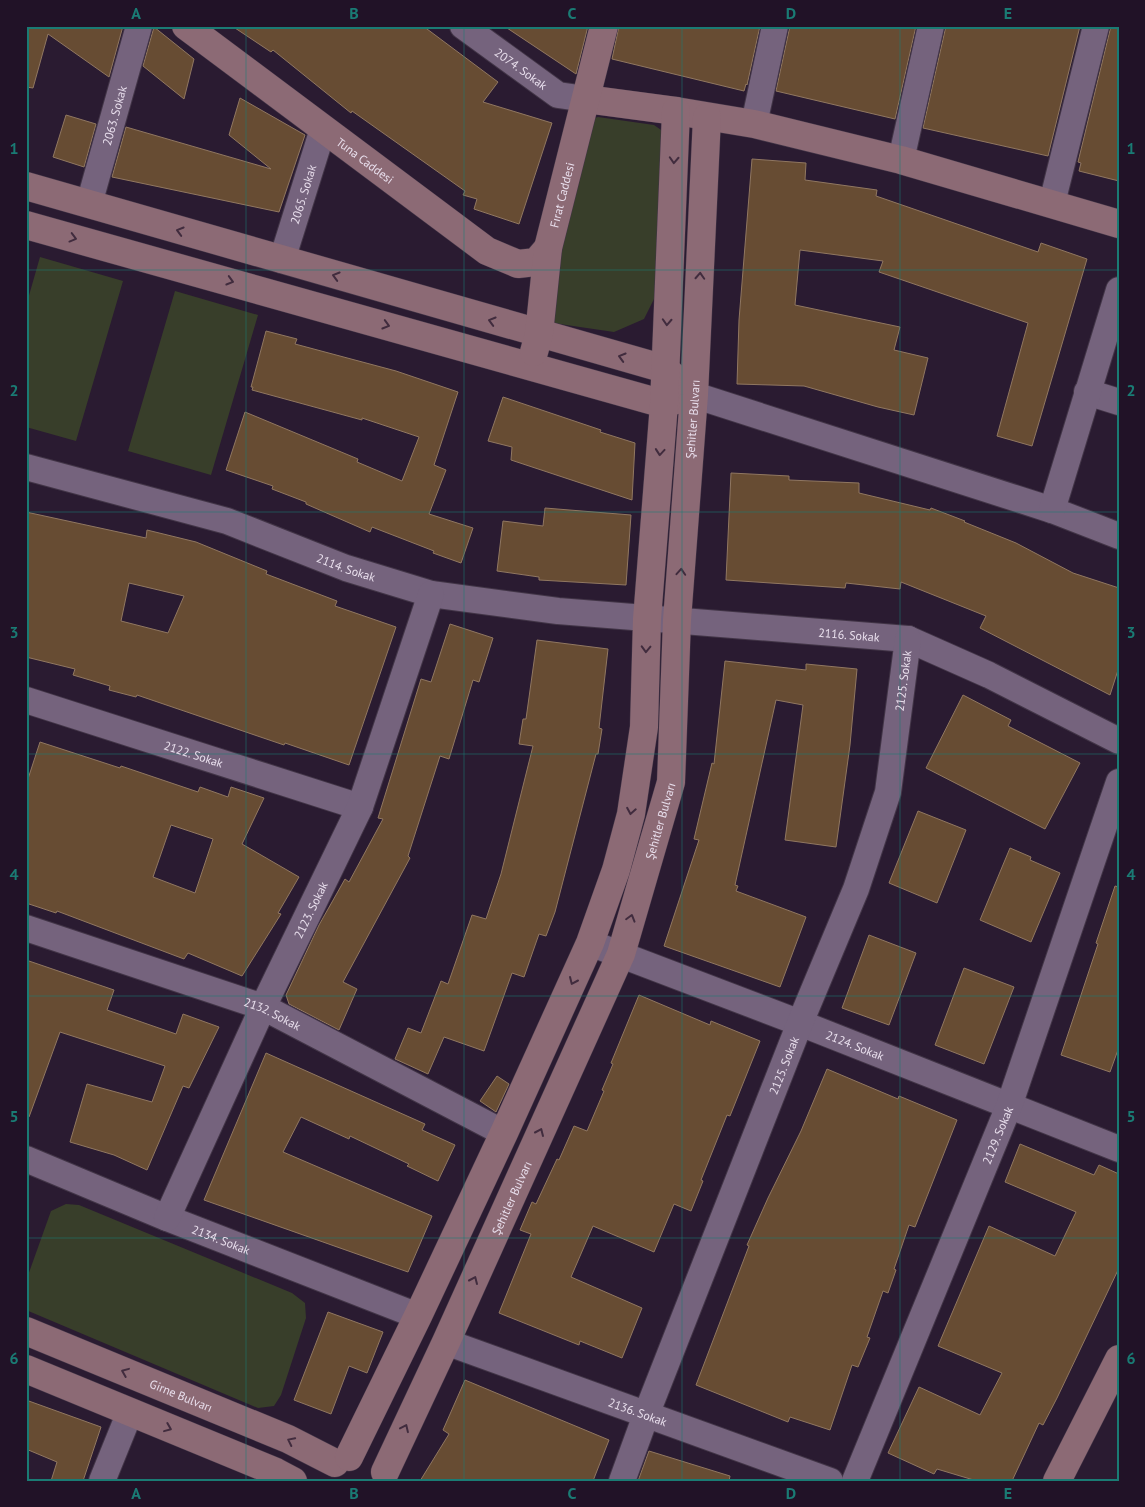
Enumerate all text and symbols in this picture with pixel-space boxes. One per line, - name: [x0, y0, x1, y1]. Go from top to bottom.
- text: A: [131, 3, 141, 23]
- text: B: [349, 3, 359, 23]
- text: C: [568, 3, 577, 23]
- text: D: [786, 3, 796, 23]
- text: E: [1004, 3, 1012, 23]
- street label: 2074. Sokak: [492, 44, 551, 93]
- street label: 2063. Sokak: [98, 84, 129, 147]
- street label: Tuna Caddesi: [334, 134, 397, 186]
- text: 1: [9, 138, 19, 158]
- text: 1: [1126, 138, 1136, 158]
- one-way arrow: [669, 156, 679, 164]
- street label: Fırat Caddesi: [546, 161, 577, 229]
- street label: 2065. Sokak: [286, 162, 319, 226]
- one-way arrow: [176, 226, 185, 236]
- one-way arrow: [69, 232, 78, 243]
- one-way arrow: [333, 271, 341, 281]
- one-way arrow: [695, 272, 705, 280]
- one-way arrow: [225, 276, 233, 286]
- one-way arrow: [489, 316, 497, 326]
- one-way arrow: [661, 318, 672, 326]
- one-way arrow: [382, 319, 391, 330]
- one-way arrow: [618, 353, 626, 363]
- street label: Şehitler Bulvarı: [682, 379, 702, 459]
- text: 2: [9, 380, 19, 400]
- text: 2: [1126, 380, 1136, 400]
- one-way arrow: [655, 449, 666, 457]
- street label: 2114. Sokak: [315, 550, 378, 584]
- one-way arrow: [675, 567, 686, 575]
- text: 3: [9, 622, 19, 642]
- text: 3: [1126, 622, 1136, 642]
- street label: 2116. Sokak: [818, 624, 880, 644]
- one-way arrow: [641, 646, 651, 654]
- street label: 2125. Sokak: [891, 649, 914, 712]
- street label: 2122. Sokak: [162, 737, 225, 770]
- street label: Şehitler Bulvarı: [641, 781, 678, 861]
- one-way arrow: [627, 806, 637, 815]
- text: 4: [9, 864, 19, 884]
- text: 4: [1126, 864, 1136, 884]
- street label: 2123. Sokak: [290, 879, 330, 941]
- one-way arrow: [626, 915, 636, 923]
- one-way arrow: [568, 976, 579, 985]
- street label: 2132. Sokak: [242, 994, 304, 1033]
- street label: 2124. Sokak: [824, 1027, 887, 1063]
- street label: 2125. Sokak: [765, 1034, 802, 1097]
- street label: 2129. Sokak: [978, 1104, 1016, 1166]
- text: 5: [9, 1106, 19, 1126]
- text: 5: [1126, 1106, 1136, 1126]
- one-way arrow: [534, 1128, 545, 1137]
- street label: Şehitler Bulvarı: [488, 1158, 534, 1237]
- street label: 2134. Sokak: [190, 1221, 253, 1257]
- one-way arrow: [467, 1276, 478, 1285]
- text: 6: [9, 1348, 19, 1368]
- text: 6: [1126, 1348, 1136, 1368]
- one-way arrow: [121, 1367, 130, 1378]
- street label: Girne Bulvarı: [148, 1375, 215, 1415]
- street label: 2136. Sokak: [606, 1394, 669, 1429]
- one-way arrow: [163, 1422, 172, 1432]
- one-way arrow: [399, 1424, 409, 1433]
- one-way arrow: [287, 1437, 296, 1447]
- text: A: [131, 1483, 141, 1503]
- text: B: [349, 1483, 359, 1503]
- text: C: [568, 1483, 577, 1503]
- text: D: [786, 1483, 796, 1503]
- text: E: [1004, 1483, 1012, 1503]

